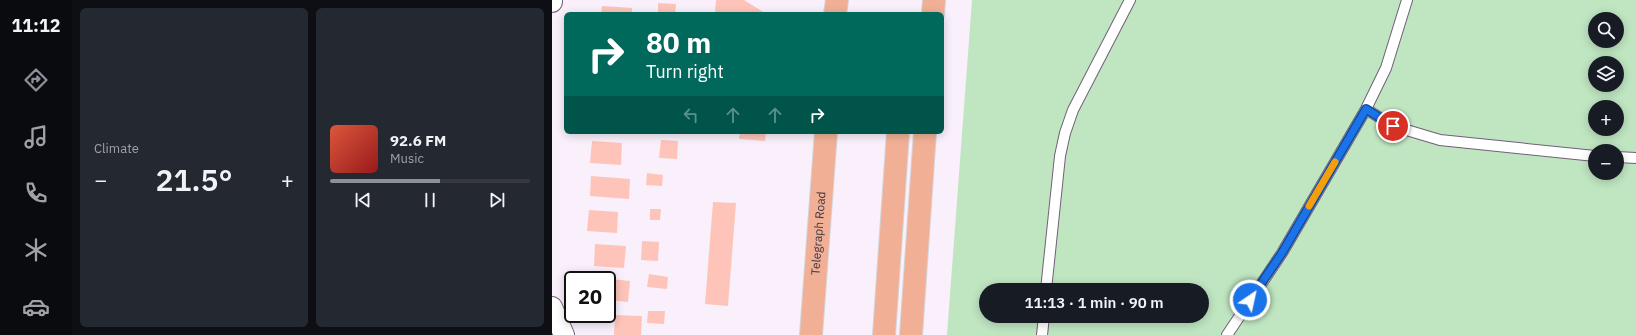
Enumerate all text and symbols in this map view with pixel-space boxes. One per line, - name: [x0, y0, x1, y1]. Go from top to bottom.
- map controls: [1588, 12, 1624, 180]
- button: search: [1588, 12, 1624, 48]
- text: 11:12: [11, 14, 61, 37]
- text: 80 m: [646, 24, 711, 61]
- icon: right: [580, 28, 632, 80]
- button: layers: [1588, 56, 1624, 92]
- text: Turn right: [646, 60, 724, 83]
- icon: directions: [22, 66, 50, 94]
- button: +: [1588, 100, 1624, 136]
- icon: left: [680, 104, 702, 126]
- icon: ahead: [722, 104, 744, 126]
- icon: ahead: [764, 104, 786, 126]
- icon: right: [806, 104, 828, 126]
- pin: [1376, 109, 1410, 143]
- icon: arrive: [1382, 115, 1404, 137]
- icon: music: [22, 123, 50, 151]
- text: 92.6 FM: [390, 131, 446, 150]
- text: Climate: [94, 140, 139, 157]
- button: −: [1588, 144, 1624, 180]
- text: Music: [390, 150, 424, 167]
- text: 21.5°: [155, 160, 233, 199]
- text: −: [94, 165, 107, 194]
- text: +: [281, 165, 294, 194]
- icon: phone: [22, 179, 50, 207]
- icon: previous: [352, 189, 374, 211]
- icon: pause: [419, 189, 441, 211]
- icon: next: [486, 189, 508, 211]
- street label: Telegraph Road: [807, 191, 829, 276]
- icon: climate: [22, 236, 50, 264]
- speed limit sign: 20: [564, 271, 616, 323]
- position arrow: [1229, 279, 1271, 321]
- icon: car: [22, 293, 50, 321]
- text: 11:13 · 1 min · 90 m: [1024, 293, 1164, 312]

